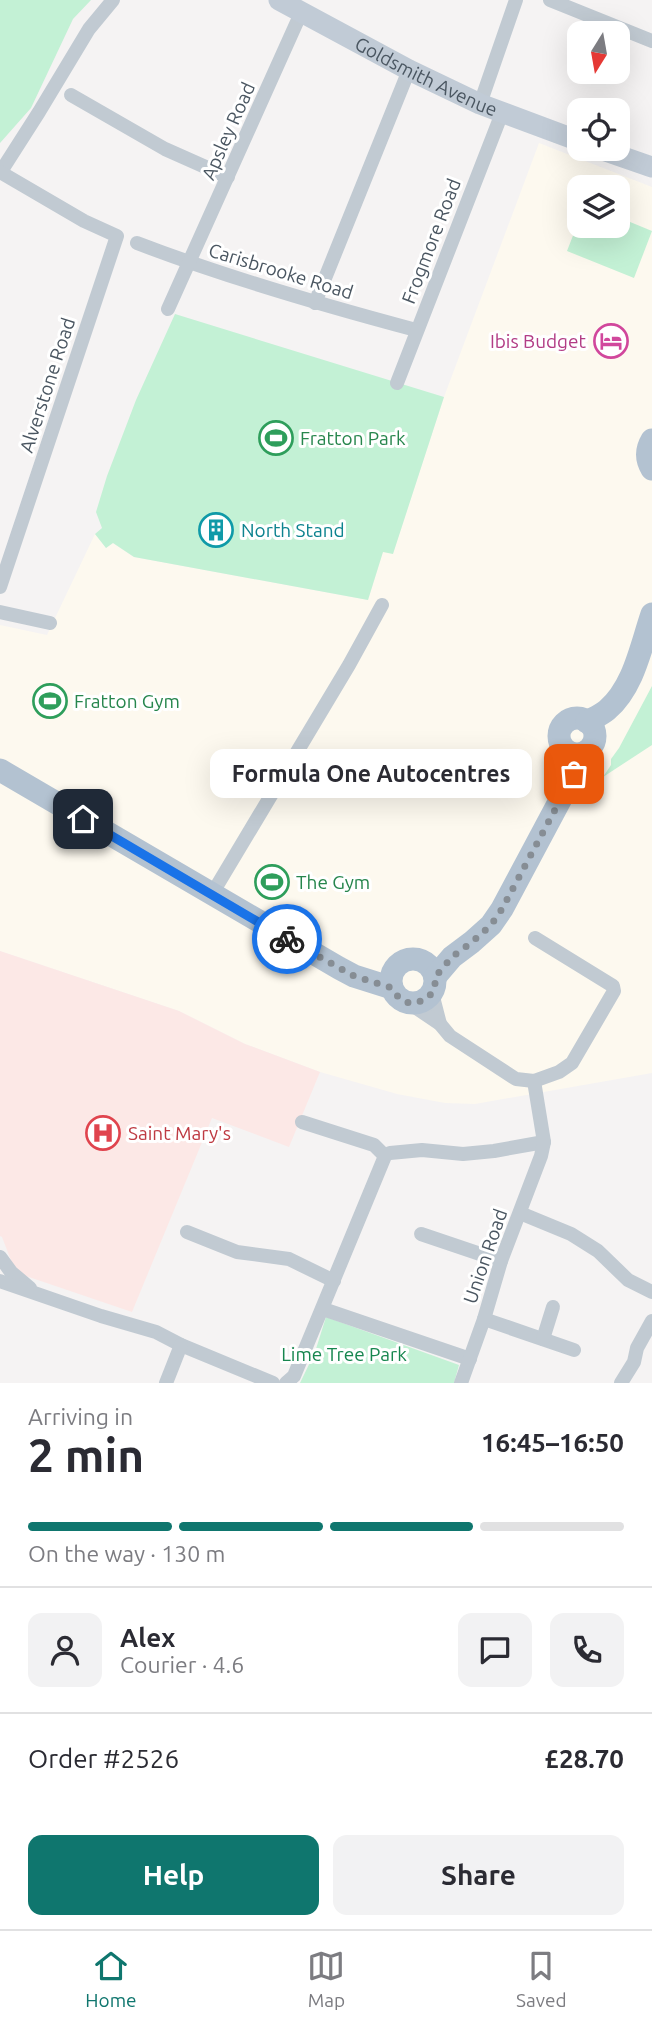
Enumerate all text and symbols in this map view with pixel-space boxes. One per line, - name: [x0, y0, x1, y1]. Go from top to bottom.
- north arrow: [567, 21, 630, 84]
- map controls: [567, 21, 630, 238]
- street label: Goldsmith Avenue: [351, 32, 500, 120]
- street label: Apsley Road: [197, 79, 259, 183]
- button: locate: [567, 98, 630, 161]
- street label: Frogmore Road: [397, 175, 465, 307]
- button: layers: [567, 175, 630, 238]
- street label: Carisbrooke Road: [206, 239, 356, 303]
- street label: Alverstone Road: [15, 315, 79, 455]
- hotel icon: Ibis Budget: [592, 322, 630, 360]
- place label: Ibis Budget: [490, 330, 587, 352]
- sports icon: Fratton Park: [257, 419, 295, 457]
- place label: Fratton Park: [300, 427, 406, 449]
- building icon: North Stand: [197, 511, 235, 549]
- place label: North Stand: [241, 519, 345, 541]
- sports icon: Fratton Gym: [31, 682, 69, 720]
- place label: Fratton Gym: [74, 690, 180, 712]
- pin: [544, 744, 604, 804]
- callout: Formula One Autocentres: [210, 750, 532, 798]
- icon: bag: [555, 755, 593, 793]
- text: Formula One Autocentres: [232, 761, 510, 786]
- pin: [53, 789, 113, 849]
- icon: home: [64, 800, 102, 838]
- sports icon: The Gym: [253, 863, 291, 901]
- place label: The Gym: [296, 871, 370, 893]
- courier: [252, 904, 322, 974]
- icon: bike: [268, 920, 306, 958]
- hospital icon: Saint Mary's: [84, 1114, 122, 1152]
- place label: Saint Mary's: [128, 1122, 231, 1144]
- street label: Union Road: [459, 1206, 511, 1306]
- park label: Lime Tree Park: [281, 1343, 407, 1365]
- text: Arriving in: [28, 1404, 133, 1429]
- text: 16:45–16:50: [481, 1428, 624, 1457]
- text: 2 min: [28, 1429, 144, 1481]
- text: On the way · 130 m: [28, 1541, 225, 1566]
- button: person: [28, 1613, 102, 1687]
- button: chat: [458, 1613, 532, 1687]
- button: phone: [550, 1613, 624, 1687]
- text: Alex: [120, 1623, 175, 1652]
- text: Courier · 4.6: [120, 1652, 244, 1677]
- text: Order #2526: [28, 1744, 179, 1773]
- text: £28.70: [544, 1744, 624, 1773]
- button: Help: [28, 1835, 319, 1915]
- button: Share: [333, 1835, 624, 1915]
- tab: Home: [85, 1947, 137, 2011]
- tab: Map: [307, 1947, 345, 2011]
- tab: Saved: [516, 1947, 567, 2011]

